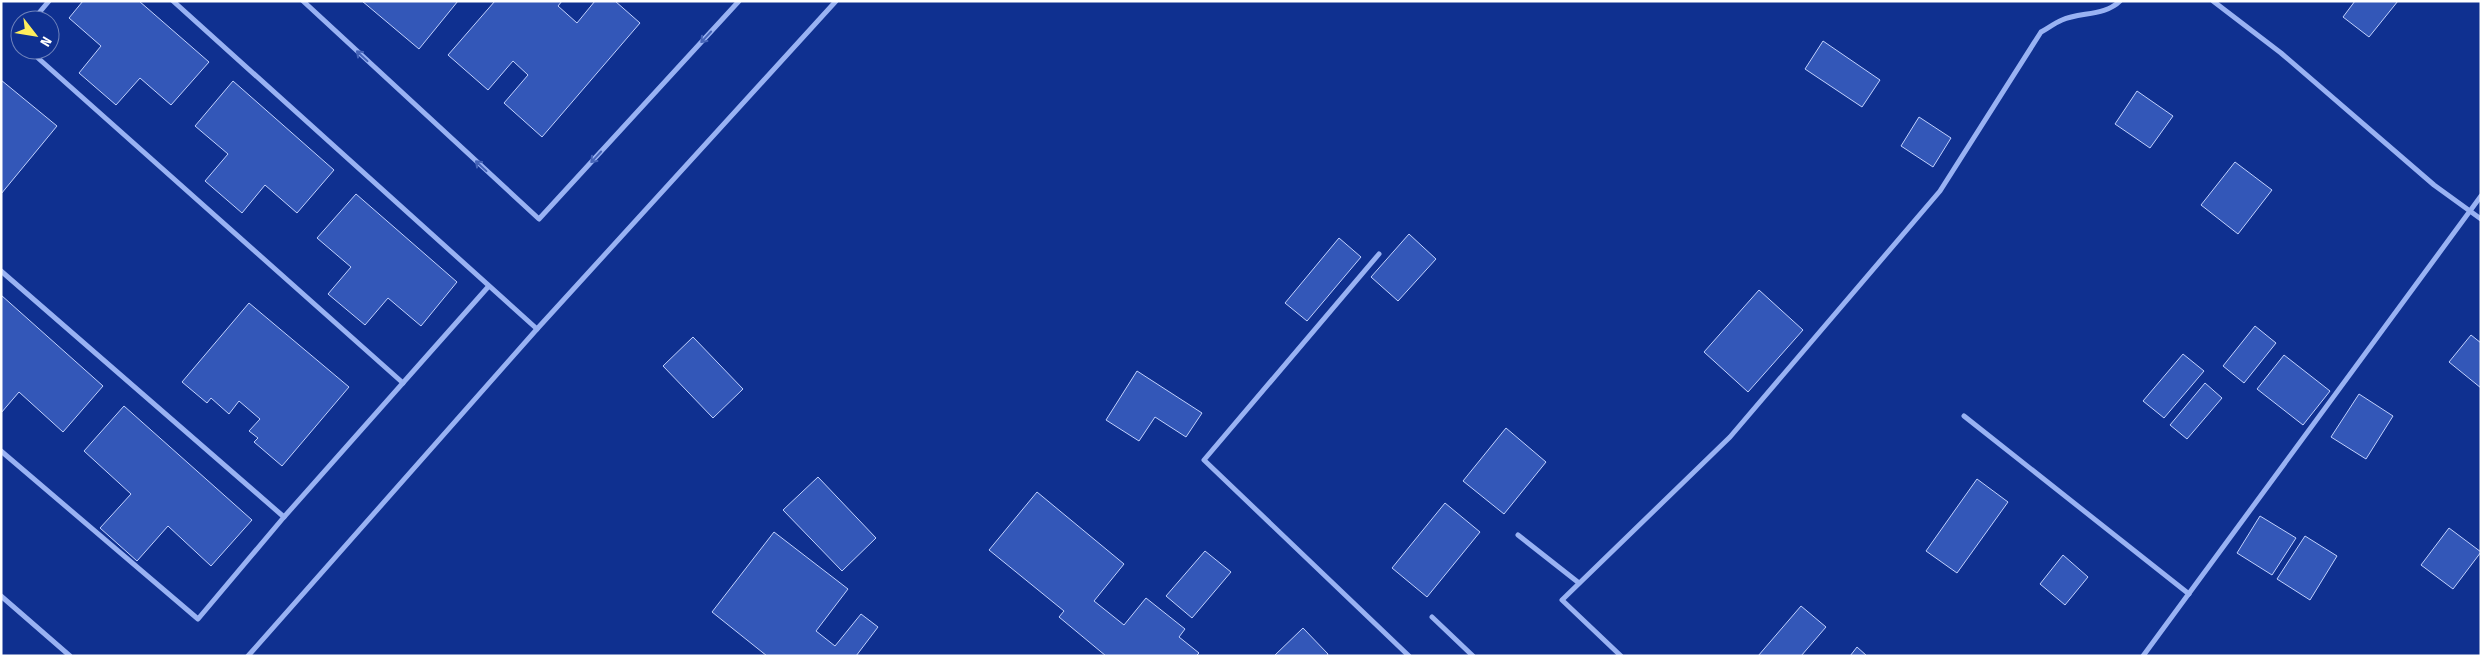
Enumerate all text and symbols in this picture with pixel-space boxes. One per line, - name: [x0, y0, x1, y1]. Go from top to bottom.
- north arrow: [10, 10, 60, 60]
- one-way arrow: [700, 31, 712, 44]
- text: N: [36, 33, 55, 49]
- one-way arrow: [355, 50, 368, 62]
- one-way arrow: [590, 150, 602, 163]
- one-way arrow: [475, 160, 488, 172]

